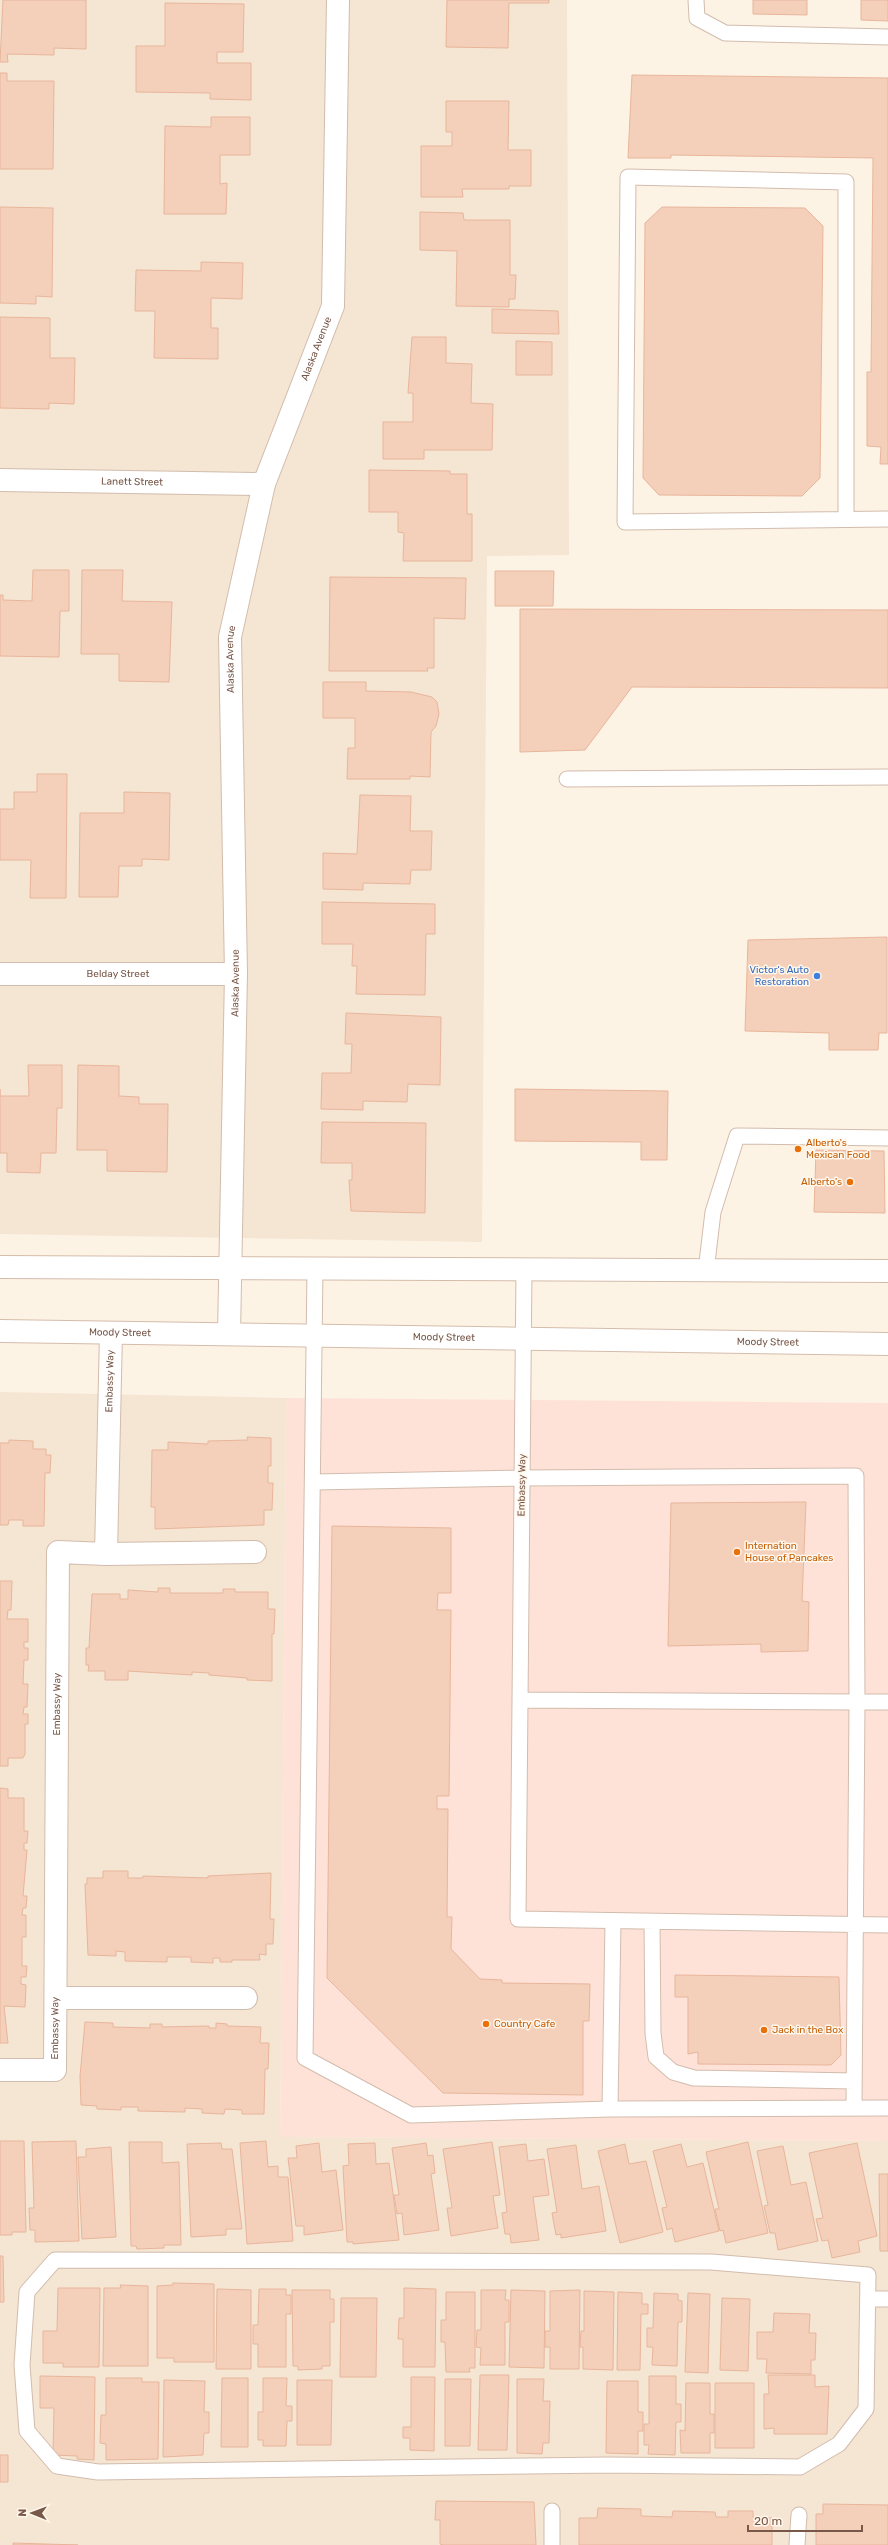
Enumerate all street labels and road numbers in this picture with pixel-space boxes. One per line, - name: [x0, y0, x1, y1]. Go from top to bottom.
- street label: Alaska Avenue: [299, 315, 334, 382]
- street label: Lanett Street: [101, 476, 163, 488]
- street label: Alaska Avenue: [224, 624, 238, 693]
- street label: Alaska Avenue: [229, 949, 242, 1017]
- street label: Belday Street: [87, 968, 149, 980]
- street label: Moody Street: [89, 1326, 151, 1339]
- street label: Moody Street: [413, 1331, 475, 1344]
- street label: Moody Street: [737, 1336, 799, 1349]
- street label: Embassy Way: [103, 1349, 117, 1413]
- street label: Embassy Way: [515, 1453, 529, 1516]
- street label: Embassy Way: [51, 1672, 63, 1735]
- street label: Embassy Way: [49, 1996, 61, 2059]

